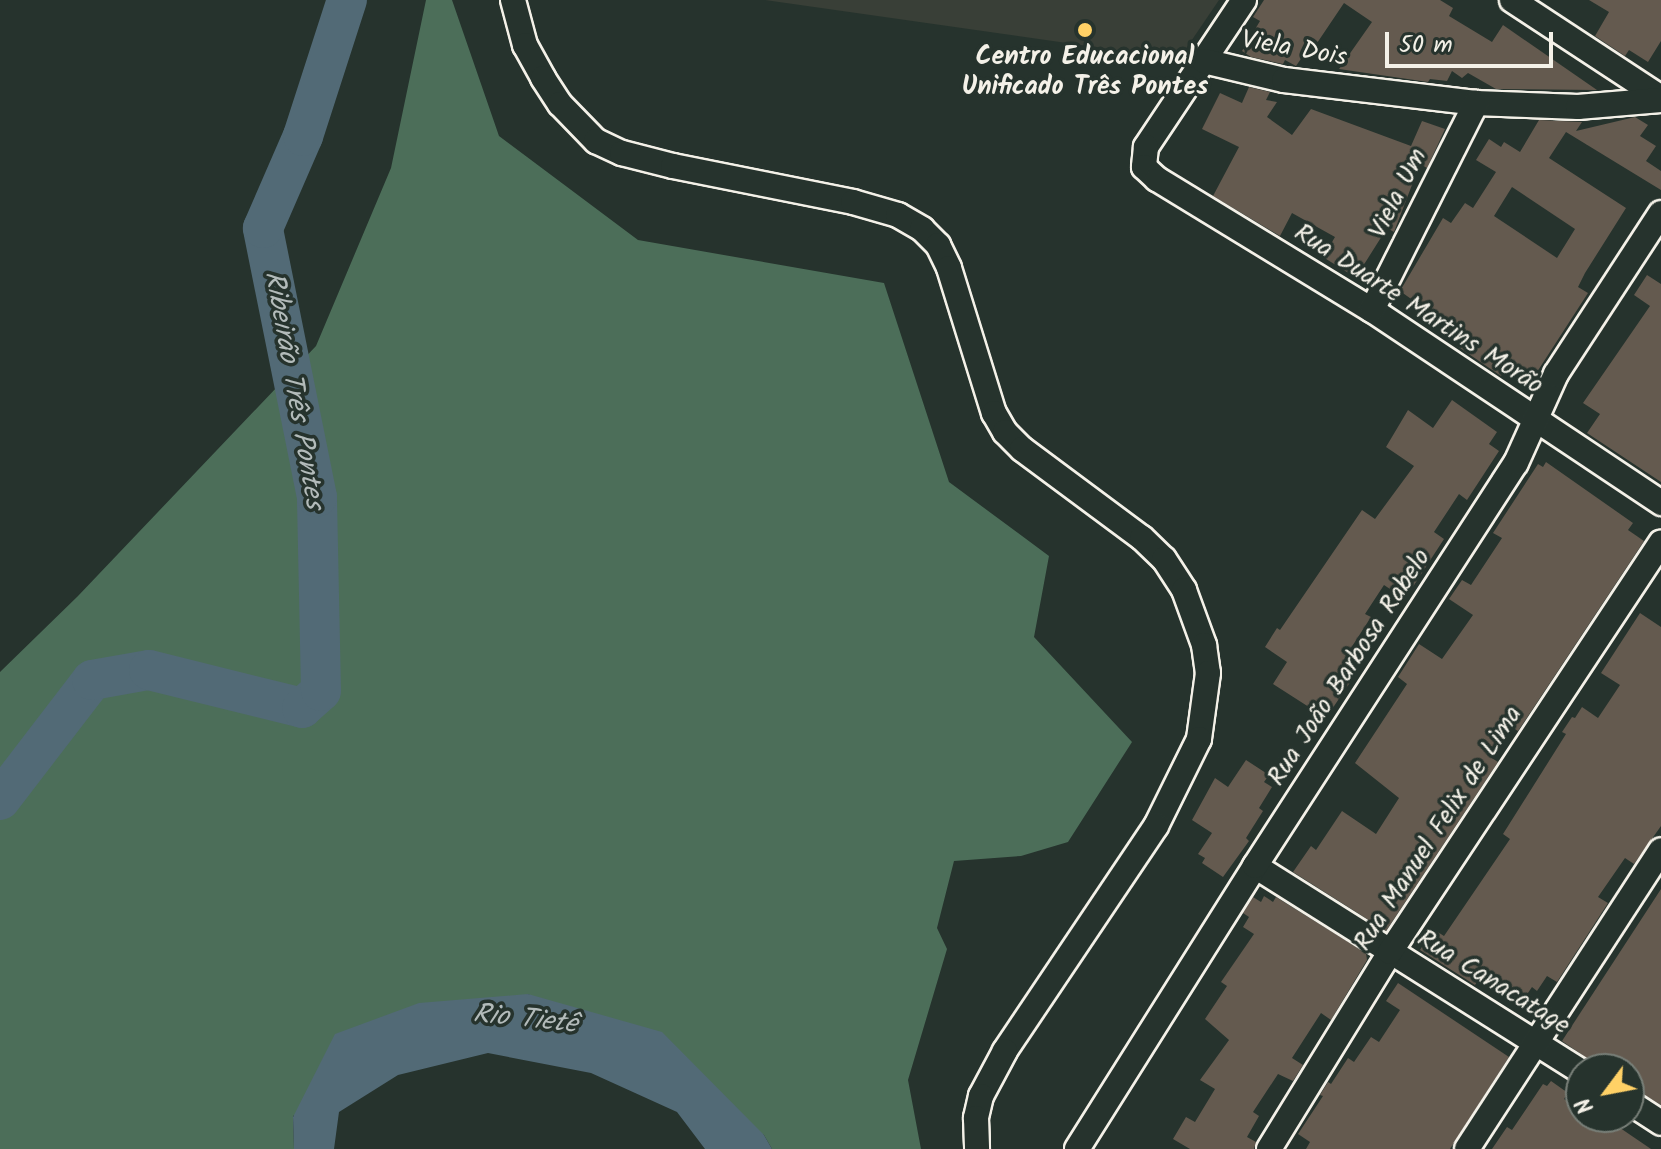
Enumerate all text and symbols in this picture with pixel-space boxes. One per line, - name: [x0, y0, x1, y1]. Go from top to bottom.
- scale bar: [1389, 16, 1557, 66]
- marker: Centro Educacional Unificado Três Pontes: [1076, 21, 1094, 39]
- street label: Viela Dois: [1239, 25, 1349, 75]
- text: 50 m: [1399, 26, 1453, 65]
- place label: Centro Educacional Unificado Três Pontes: [962, 42, 1208, 104]
- street label: Viela Um: [1363, 144, 1435, 244]
- street label: Rua Duarte Martins Morão: [1288, 218, 1548, 402]
- water label: Ribeirão Três Pontes: [256, 268, 330, 512]
- street label: Rua João Barbosa Rabelo: [1262, 544, 1438, 792]
- street label: Rua Manuel Felix de Lima: [1348, 701, 1530, 957]
- street label: Rua Canacatage: [1411, 924, 1575, 1042]
- water label: Rio Tietê: [471, 998, 579, 1042]
- north arrow: [1565, 1053, 1645, 1133]
- text: N: [1567, 1090, 1604, 1120]

